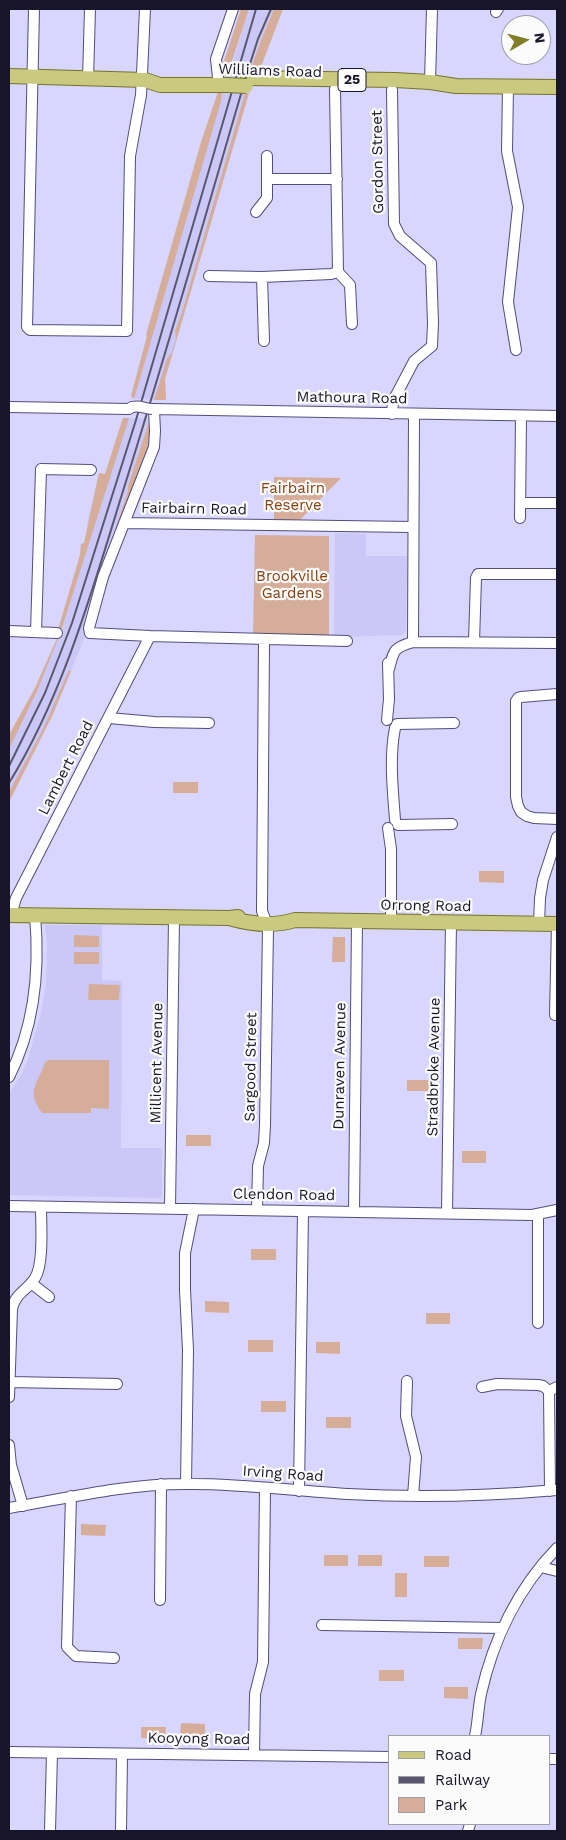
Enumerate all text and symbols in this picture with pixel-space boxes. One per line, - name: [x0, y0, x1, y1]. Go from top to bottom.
- north arrow: [501, 15, 551, 65]
- text: N: [531, 32, 549, 44]
- street label: Williams Road: [218, 60, 322, 82]
- road number: 25: [338, 68, 366, 92]
- street label: Gordon Street: [368, 110, 388, 214]
- street label: Mathoura Road: [296, 388, 408, 408]
- park label: Fairbairn Reserve: [261, 480, 325, 515]
- street label: Fairbairn Road: [141, 499, 247, 519]
- park label: Brookville Gardens: [256, 568, 328, 603]
- street label: Lambert Road: [34, 718, 98, 818]
- street label: Orrong Road: [380, 896, 472, 916]
- street label: Stradbroke Avenue: [424, 997, 444, 1137]
- street label: Dunraven Avenue: [330, 1002, 350, 1130]
- street label: Millicent Avenue: [147, 1003, 167, 1123]
- street label: Sargood Street: [241, 1012, 261, 1122]
- street label: Clendon Road: [233, 1185, 335, 1205]
- street label: Irving Road: [242, 1462, 324, 1486]
- street label: Kooyong Road: [147, 1729, 251, 1749]
- legend: [388, 1735, 551, 1825]
- text: Road: [435, 1746, 472, 1764]
- text: Railway: [435, 1771, 490, 1789]
- text: Park: [435, 1796, 467, 1814]

